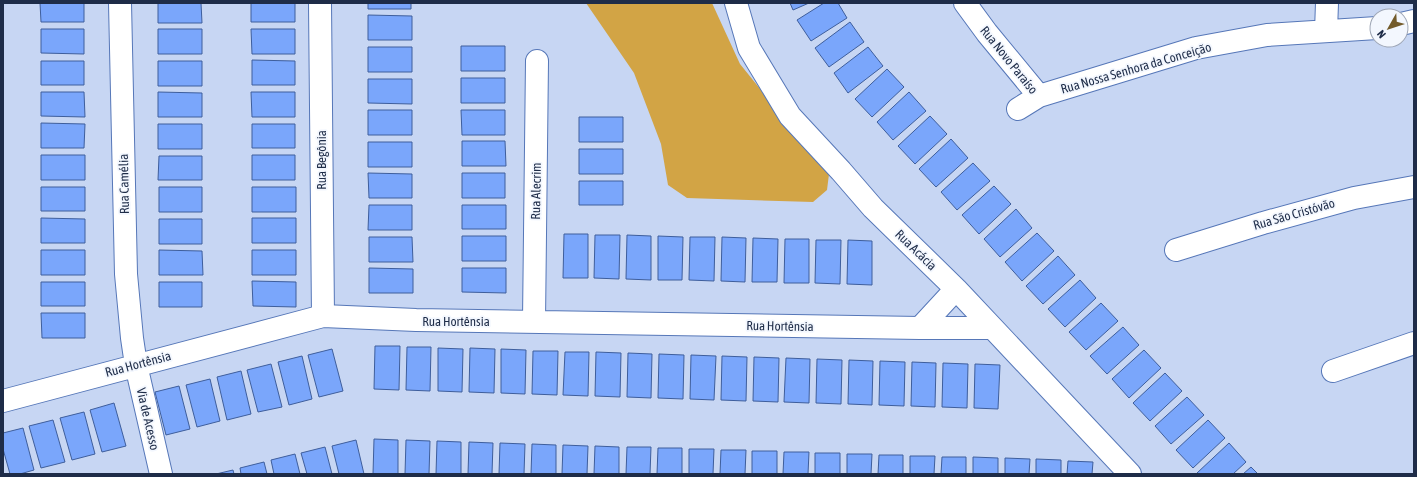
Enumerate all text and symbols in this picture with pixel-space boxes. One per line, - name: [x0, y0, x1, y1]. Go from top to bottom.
- north arrow: [1369, 8, 1409, 48]
- street label: Rua Novo Paraíso: [977, 23, 1041, 97]
- text: N: [1375, 28, 1388, 41]
- street label: Rua Nossa Senhora da Conceição: [1059, 39, 1213, 97]
- street label: Rua Begônia: [314, 130, 329, 190]
- street label: Rua Camélia: [116, 154, 132, 214]
- street label: Rua Alecrim: [528, 162, 544, 220]
- street label: Rua São Cristóvão: [1251, 195, 1337, 233]
- street label: Rua Acácia: [892, 227, 940, 273]
- street label: Rua Hortênsia: [422, 314, 490, 329]
- street label: Rua Hortênsia: [746, 318, 814, 334]
- street label: Rua Hortênsia: [103, 348, 173, 380]
- street label: Via de Acesso: [134, 386, 162, 452]

